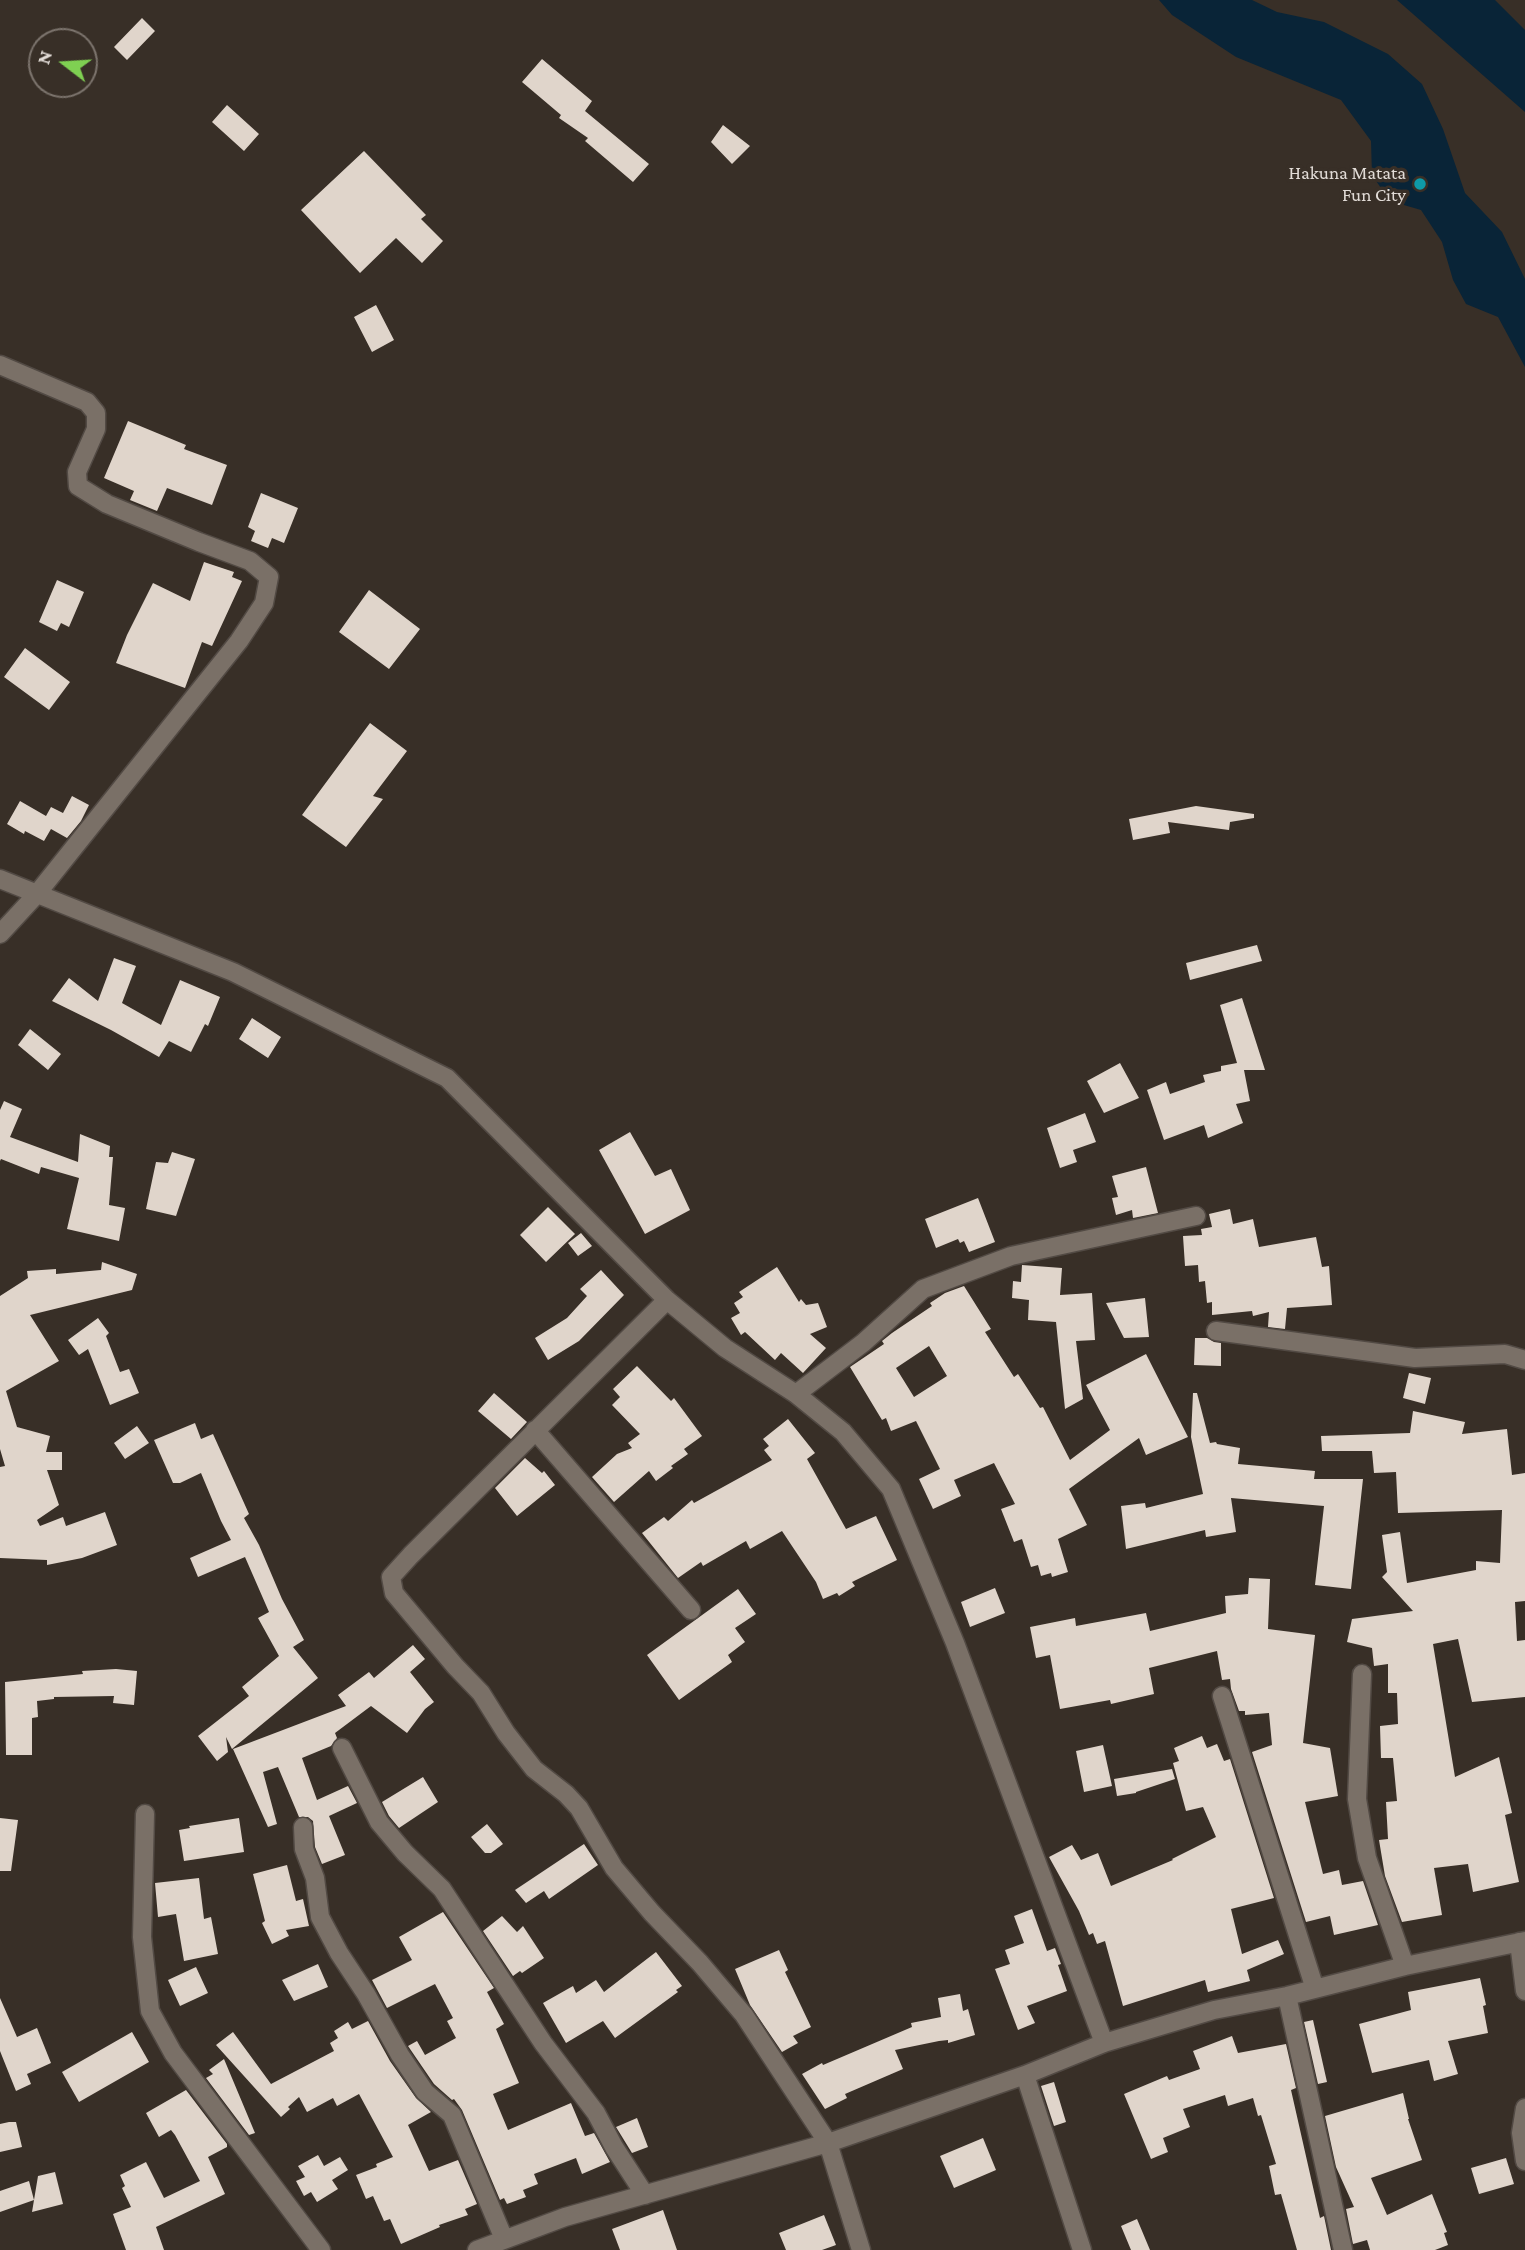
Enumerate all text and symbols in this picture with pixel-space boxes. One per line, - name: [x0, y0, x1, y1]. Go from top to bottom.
- north arrow: [28, 28, 98, 98]
- text: N: [32, 48, 56, 67]
- place label: Hakuna Matata Fun City: [1289, 162, 1406, 206]
- marker: Hakuna Matata Fun City: [1412, 176, 1428, 192]

